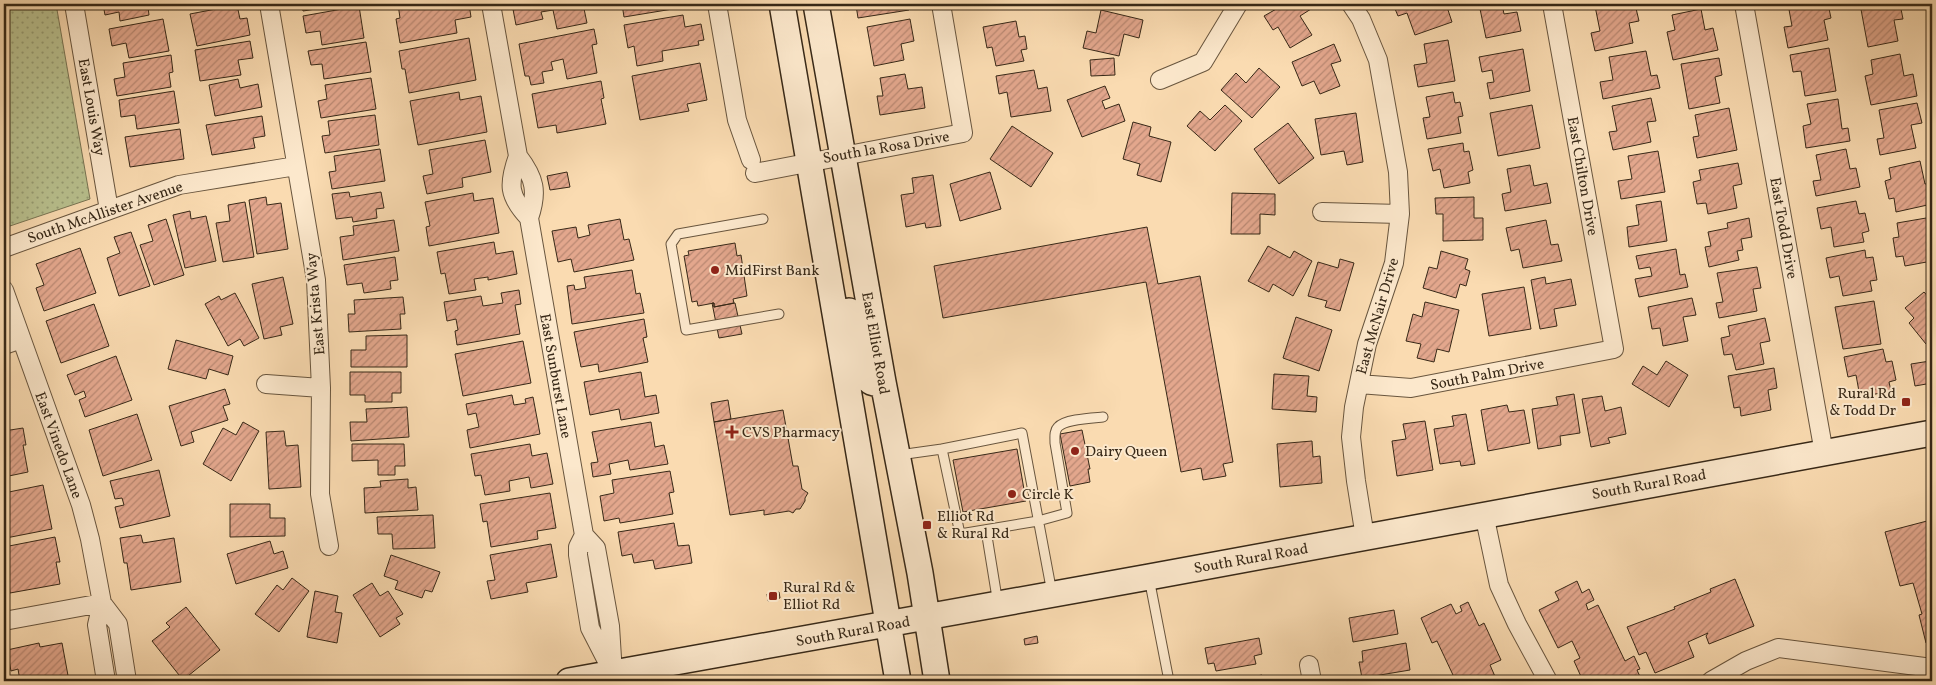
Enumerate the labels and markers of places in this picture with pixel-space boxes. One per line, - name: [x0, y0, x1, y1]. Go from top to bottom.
- place label: MidFirst Bank: [725, 261, 819, 282]
- marker: MidFirst Bank: [709, 264, 721, 276]
- place label: Rural Rd & Todd Dr: [1829, 384, 1896, 422]
- marker: Rural Rd & Todd Dr: [1900, 396, 1912, 408]
- place label: CVS Pharmacy: [742, 423, 840, 444]
- marker: CVS Pharmacy: [726, 426, 738, 438]
- place label: Dairy Queen: [1085, 442, 1168, 463]
- marker: Dairy Queen: [1069, 445, 1081, 457]
- place label: Circle K: [1022, 485, 1074, 506]
- marker: Circle K: [1006, 488, 1018, 500]
- place label: Elliot Rd & Rural Rd: [937, 507, 1010, 545]
- marker: Elliot Rd & Rural Rd: [921, 519, 933, 531]
- place label: Rural Rd & Elliot Rd: [783, 578, 856, 616]
- marker: Rural Rd & Elliot Rd: [767, 590, 779, 602]

